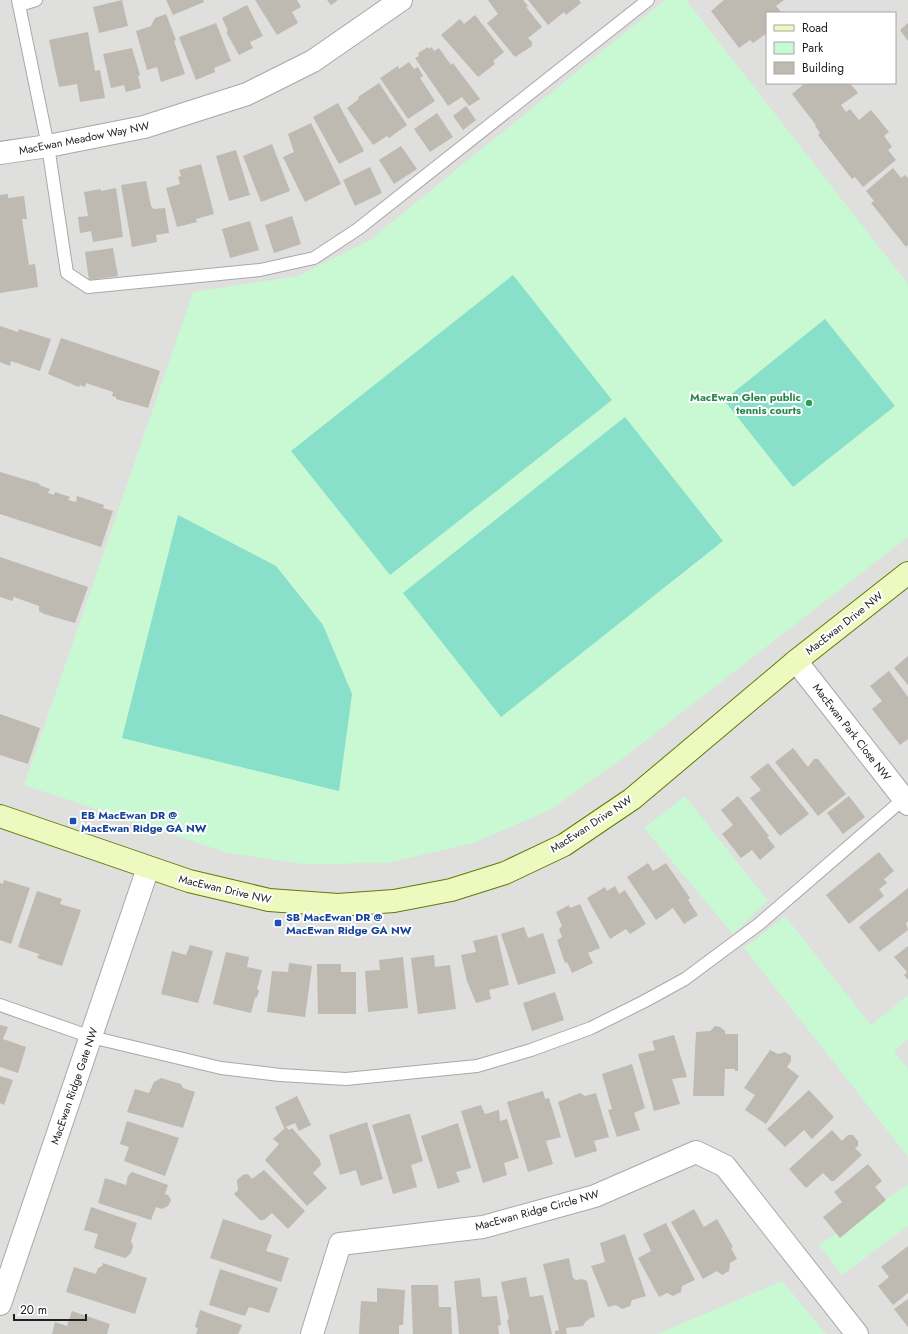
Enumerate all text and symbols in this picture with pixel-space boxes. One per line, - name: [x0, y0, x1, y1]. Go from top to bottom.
- legend: [766, 12, 896, 84]
- text: Road: [802, 19, 828, 37]
- text: Park: [802, 39, 824, 57]
- text: Building: [802, 59, 844, 77]
- street label: MacEwan Meadow Way NW: [17, 117, 151, 159]
- place label: MacEwan Glen public tennis courts: [690, 389, 801, 418]
- marker: MacEwan Glen public tennis courts: [804, 398, 814, 408]
- street label: MacEwan Drive NW: [802, 588, 886, 658]
- street label: MacEwan Park Close NW: [809, 680, 895, 784]
- street label: MacEwan Drive NW: [547, 791, 635, 856]
- place label: EB MacEwan DR @ MacEwan Ridge GA NW: [81, 807, 207, 836]
- marker: EB MacEwan DR @ MacEwan Ridge GA NW: [68, 816, 78, 826]
- street label: MacEwan Drive NW: [177, 871, 273, 907]
- place label: SB MacEwan DR @ MacEwan Ridge GA NW: [286, 909, 412, 938]
- marker: SB MacEwan DR @ MacEwan Ridge GA NW: [273, 918, 283, 928]
- street label: MacEwan Ridge Gate NW: [46, 1025, 102, 1147]
- street label: MacEwan Ridge Circle NW: [473, 1186, 601, 1234]
- scale bar: [14, 1296, 86, 1322]
- text: 20 m: [20, 1301, 47, 1319]

